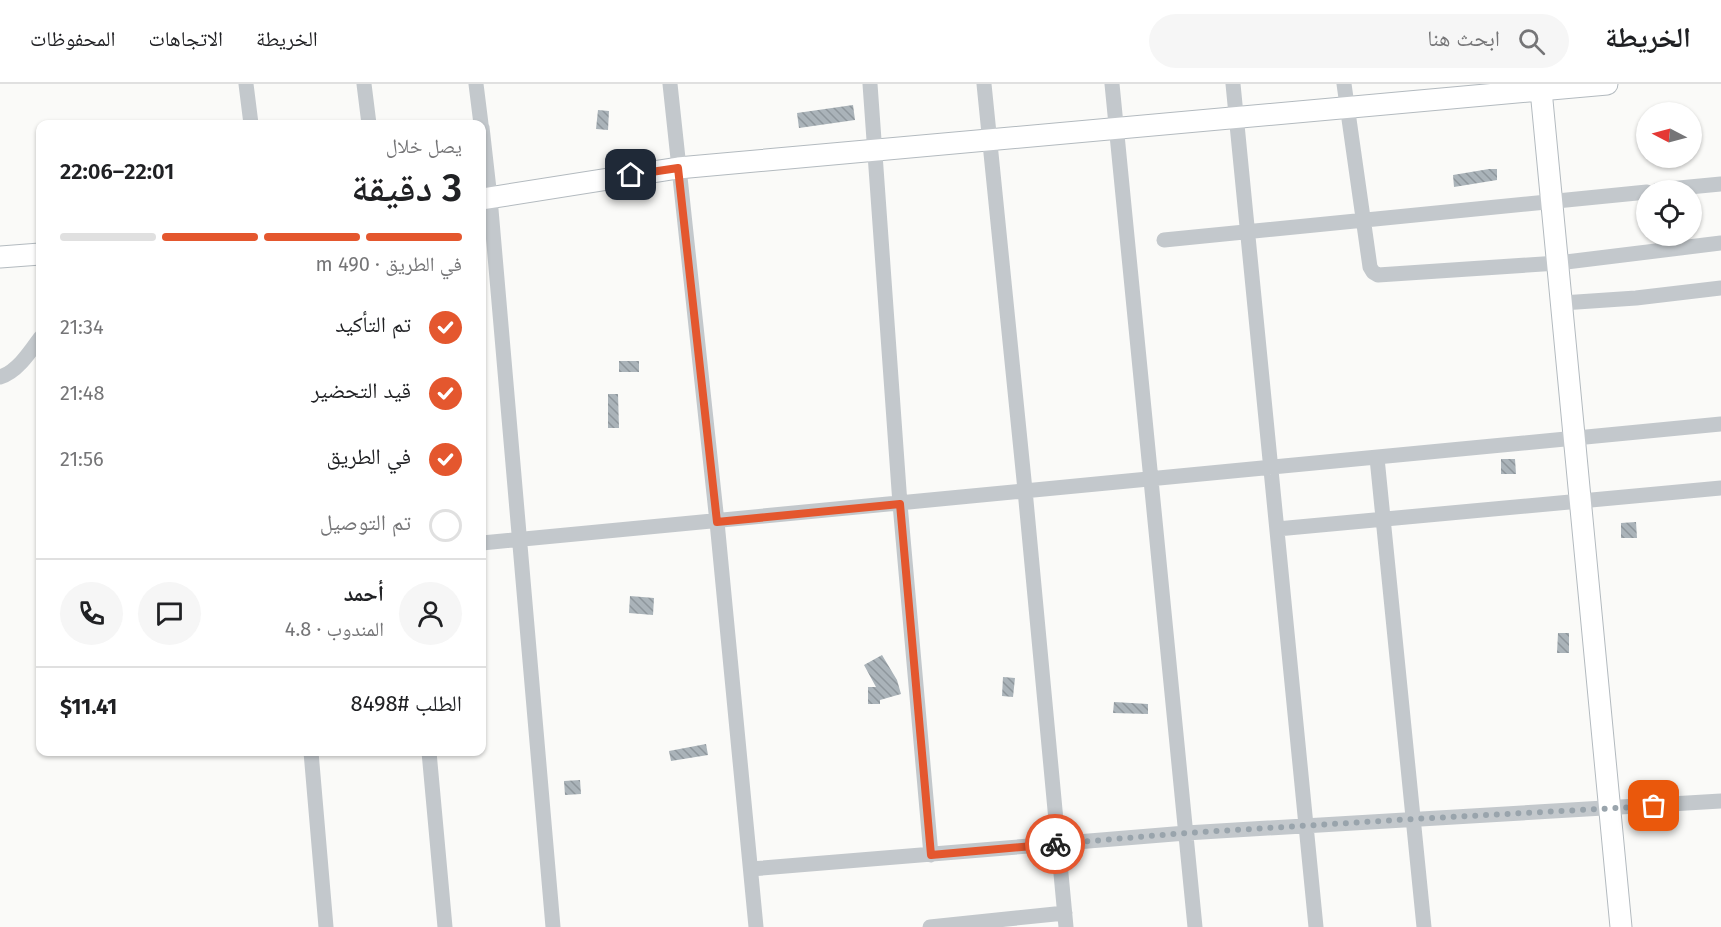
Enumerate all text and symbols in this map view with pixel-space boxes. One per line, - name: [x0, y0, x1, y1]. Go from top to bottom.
- search box: [1149, 14, 1569, 68]
- text: الخريطة: [1605, 21, 1691, 54]
- text: ابحث هنا: [1427, 25, 1500, 52]
- icon: search: [1515, 25, 1548, 58]
- text: المحفوظات: [30, 26, 115, 52]
- text: الاتجاهات: [148, 26, 223, 52]
- text: الخريطة: [256, 26, 318, 52]
- north arrow: [1636, 102, 1702, 168]
- map controls: [1636, 102, 1702, 246]
- text: يصل خلال: [386, 134, 462, 158]
- pin: [605, 149, 656, 200]
- text: 22:01–22:06: [60, 158, 174, 185]
- icon: home: [614, 158, 647, 191]
- text: 3 دقيقة: [351, 165, 462, 211]
- button: locate: [1636, 180, 1702, 246]
- text: في الطريق · 490 m: [315, 252, 462, 276]
- text: تم التأكيد: [335, 311, 411, 338]
- icon: check: [429, 311, 462, 344]
- text: 21:34: [60, 315, 104, 339]
- text: قيد التحضير: [311, 377, 411, 404]
- icon: check: [429, 377, 462, 410]
- text: 21:48: [60, 381, 104, 405]
- text: في الطريق: [327, 443, 411, 470]
- icon: check: [429, 443, 462, 476]
- text: 21:56: [60, 447, 104, 471]
- text: تم التوصيل: [320, 509, 411, 536]
- text: أحمد: [344, 580, 384, 607]
- button: phone: [60, 582, 123, 645]
- button: chat: [138, 582, 201, 645]
- button: person: [399, 582, 462, 645]
- text: المندوب · 4.8: [285, 617, 384, 641]
- text: الطلب #8498: [351, 690, 462, 717]
- text: $11.41: [60, 693, 117, 720]
- pin: [1628, 780, 1679, 831]
- icon: bag: [1637, 789, 1670, 822]
- courier: [1025, 814, 1085, 874]
- icon: bike: [1039, 828, 1072, 861]

